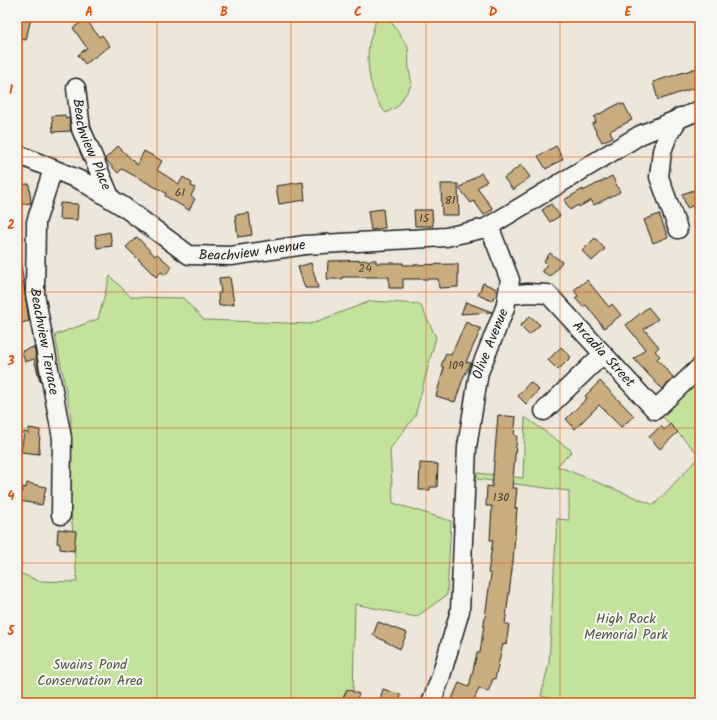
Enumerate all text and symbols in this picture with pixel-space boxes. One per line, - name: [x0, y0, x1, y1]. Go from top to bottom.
- text: A: [85, 2, 93, 23]
- text: B: [220, 2, 228, 23]
- text: C: [354, 2, 362, 23]
- text: D: [489, 2, 498, 23]
- text: E: [624, 2, 632, 23]
- text: 1: [9, 80, 13, 101]
- street label: Beachview Place: [66, 97, 117, 195]
- house number: 61: [175, 183, 185, 202]
- house number: 81: [445, 191, 456, 210]
- house number: 15: [419, 209, 431, 228]
- text: 2: [7, 215, 15, 236]
- street label: Beachview Avenue: [198, 234, 308, 267]
- house number: 24: [358, 259, 372, 278]
- street label: Beachview Terrace: [24, 288, 65, 397]
- street label: Olive Avenue: [467, 305, 515, 381]
- street label: Arcadia Street: [567, 316, 640, 393]
- text: 3: [6, 351, 15, 372]
- house number: 109: [448, 356, 464, 375]
- text: 4: [7, 486, 15, 507]
- house number: 130: [493, 488, 509, 507]
- park label: High Rock Memorial Park: [584, 608, 668, 646]
- text: 5: [7, 621, 16, 642]
- park label: Swains Pond Conservation Area: [37, 654, 143, 692]

